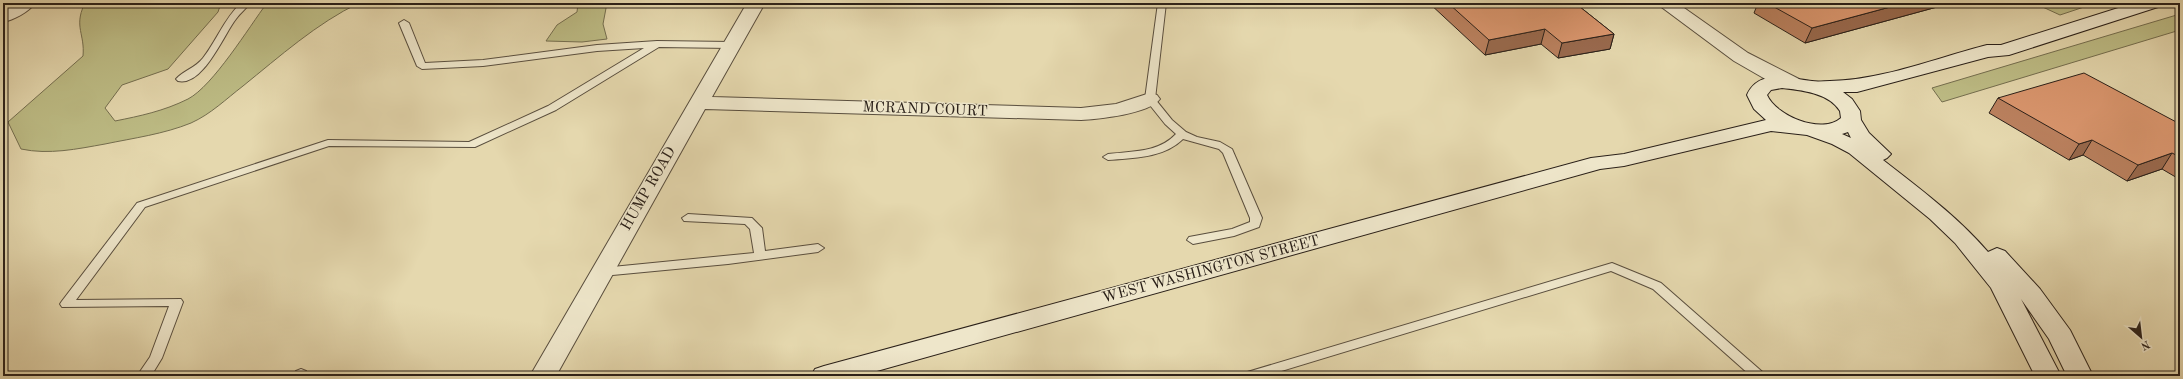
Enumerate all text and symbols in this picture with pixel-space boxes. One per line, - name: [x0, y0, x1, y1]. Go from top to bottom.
- street label: MCRAND COURT: [862, 100, 988, 120]
- street label: HUMP ROAD: [619, 145, 679, 233]
- street label: WEST WASHINGTON STREET: [1101, 234, 1321, 306]
- north arrow: [2121, 317, 2161, 357]
- text: N: [2138, 338, 2151, 352]

